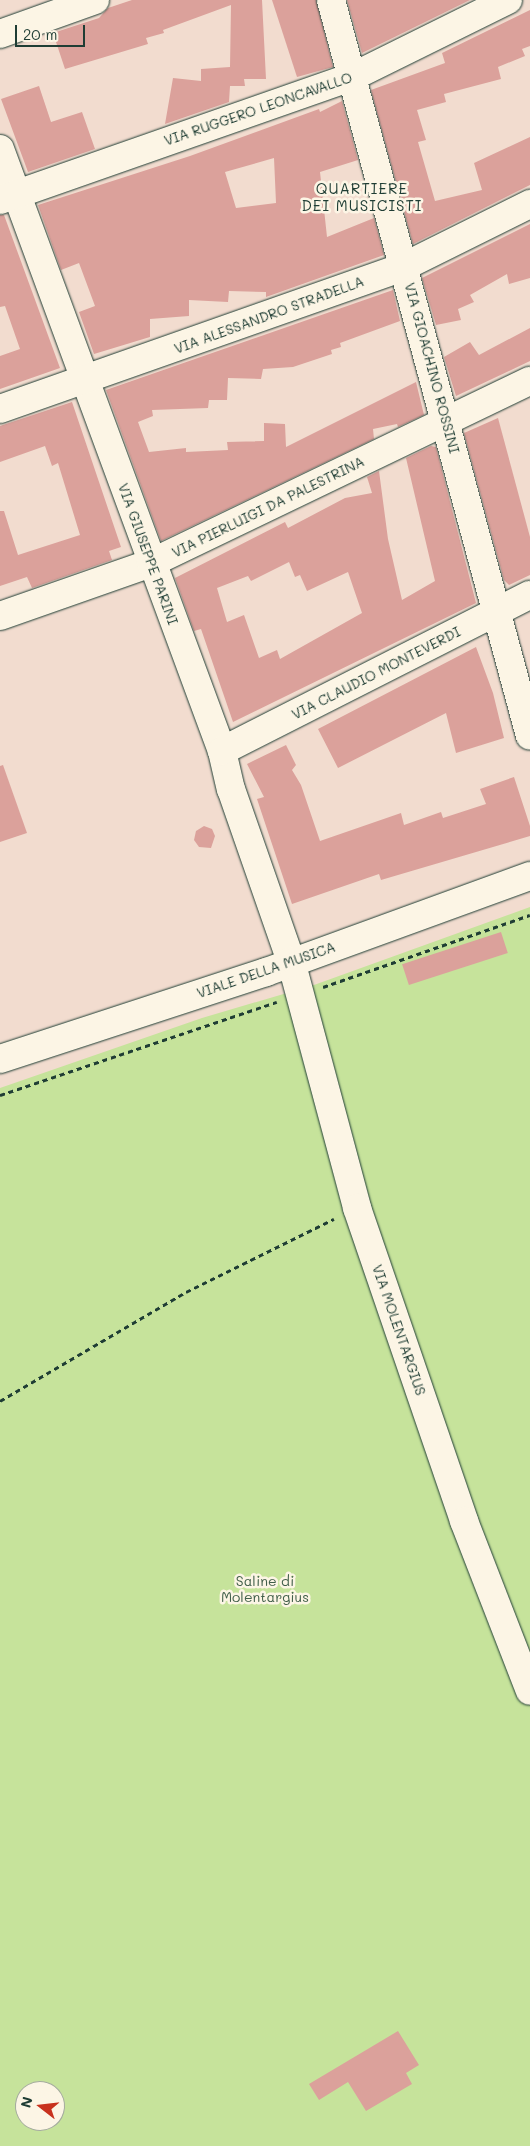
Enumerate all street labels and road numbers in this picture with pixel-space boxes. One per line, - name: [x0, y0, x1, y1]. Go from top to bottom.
- street label: VIA RUGGERO LEONCAVALLO: [162, 69, 354, 149]
- street label: VIA ALESSANDRO STRADELLA: [172, 273, 366, 357]
- street label: VIA GIOACHINO ROSSINI: [401, 281, 463, 455]
- street label: VIA PIERLUIGI DA PALESTRINA: [169, 453, 367, 561]
- street label: VIA GIUSEPPE PARINI: [115, 481, 181, 627]
- street label: VIA CLAUDIO MONTEVERDI: [289, 623, 463, 723]
- street label: VIALE DELLA MUSICA: [195, 938, 337, 1002]
- street label: VIA MOLENTARGIUS: [369, 1262, 429, 1398]

